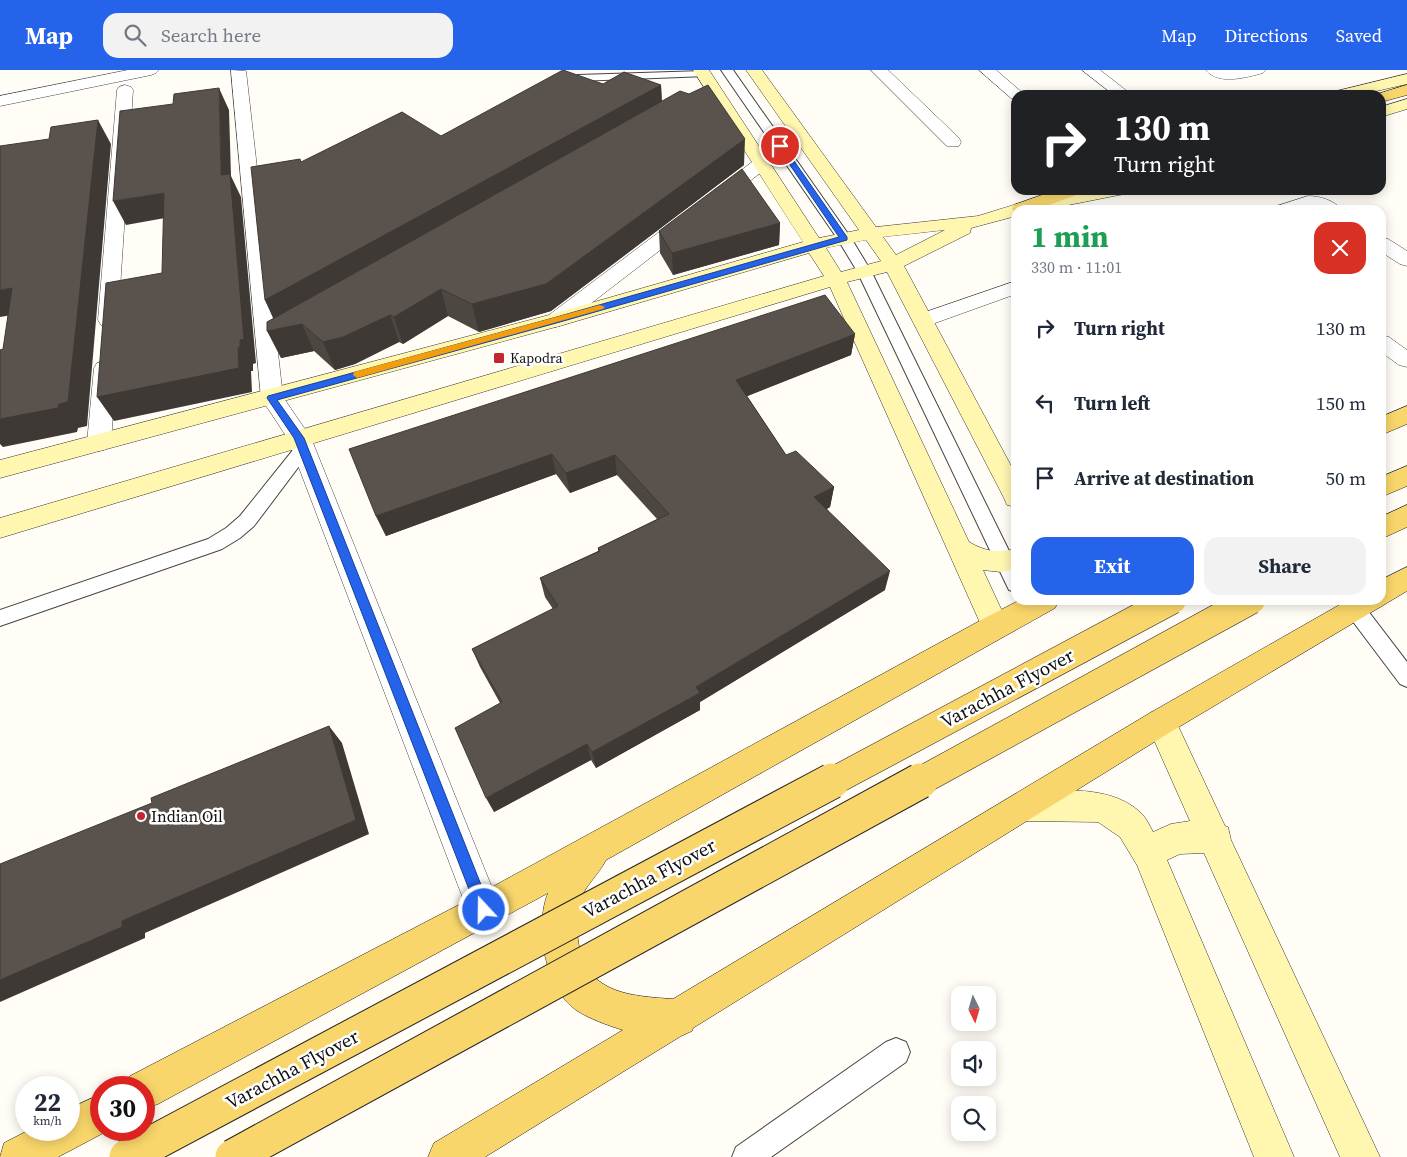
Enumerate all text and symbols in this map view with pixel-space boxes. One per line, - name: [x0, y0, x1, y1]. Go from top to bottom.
- search box: [103, 13, 453, 58]
- text: Map: [25, 19, 73, 52]
- icon: search: [121, 21, 149, 49]
- text: Search here: [161, 22, 261, 48]
- text: Map: [1161, 23, 1197, 48]
- text: Directions: [1225, 23, 1308, 48]
- text: Saved: [1336, 23, 1382, 48]
- text: 130 m: [1114, 104, 1210, 152]
- icon: right: [1031, 110, 1096, 175]
- pin: [759, 125, 801, 167]
- icon: arrive: [766, 132, 794, 160]
- text: Turn right: [1114, 149, 1215, 179]
- text: 1 min: [1031, 216, 1109, 257]
- button: close: [1314, 222, 1366, 274]
- text: 330 m · 11:01: [1031, 256, 1122, 278]
- icon: right: [1031, 314, 1059, 342]
- text: Turn right: [1074, 315, 1165, 341]
- text: 130 m: [1316, 315, 1366, 341]
- place label: Kapodra: [510, 348, 564, 368]
- marker: Kapodra: [492, 351, 506, 365]
- icon: left: [1031, 389, 1059, 417]
- text: Turn left: [1074, 390, 1150, 416]
- text: 150 m: [1316, 390, 1366, 416]
- icon: arrive: [1031, 464, 1059, 492]
- text: Arrive at destination: [1074, 465, 1254, 491]
- text: 50 m: [1325, 465, 1366, 491]
- button: Exit: [1031, 537, 1194, 595]
- button: Share: [1204, 537, 1366, 595]
- street label: Varachha Flyover: [936, 642, 1078, 734]
- place label: Indian Oil: [151, 805, 223, 827]
- marker: Indian Oil: [135, 810, 147, 822]
- street label: Varachha Flyover: [578, 832, 720, 924]
- position arrow: [457, 883, 509, 935]
- north arrow: [951, 986, 996, 1031]
- map controls: [951, 986, 996, 1141]
- street label: Varachha Flyover: [221, 1023, 363, 1115]
- button: sound: [951, 1041, 996, 1086]
- speed limit sign: 30: [90, 1076, 155, 1141]
- text: 22: [34, 1085, 61, 1119]
- button: search: [951, 1096, 996, 1141]
- text: km/h: [33, 1113, 62, 1129]

